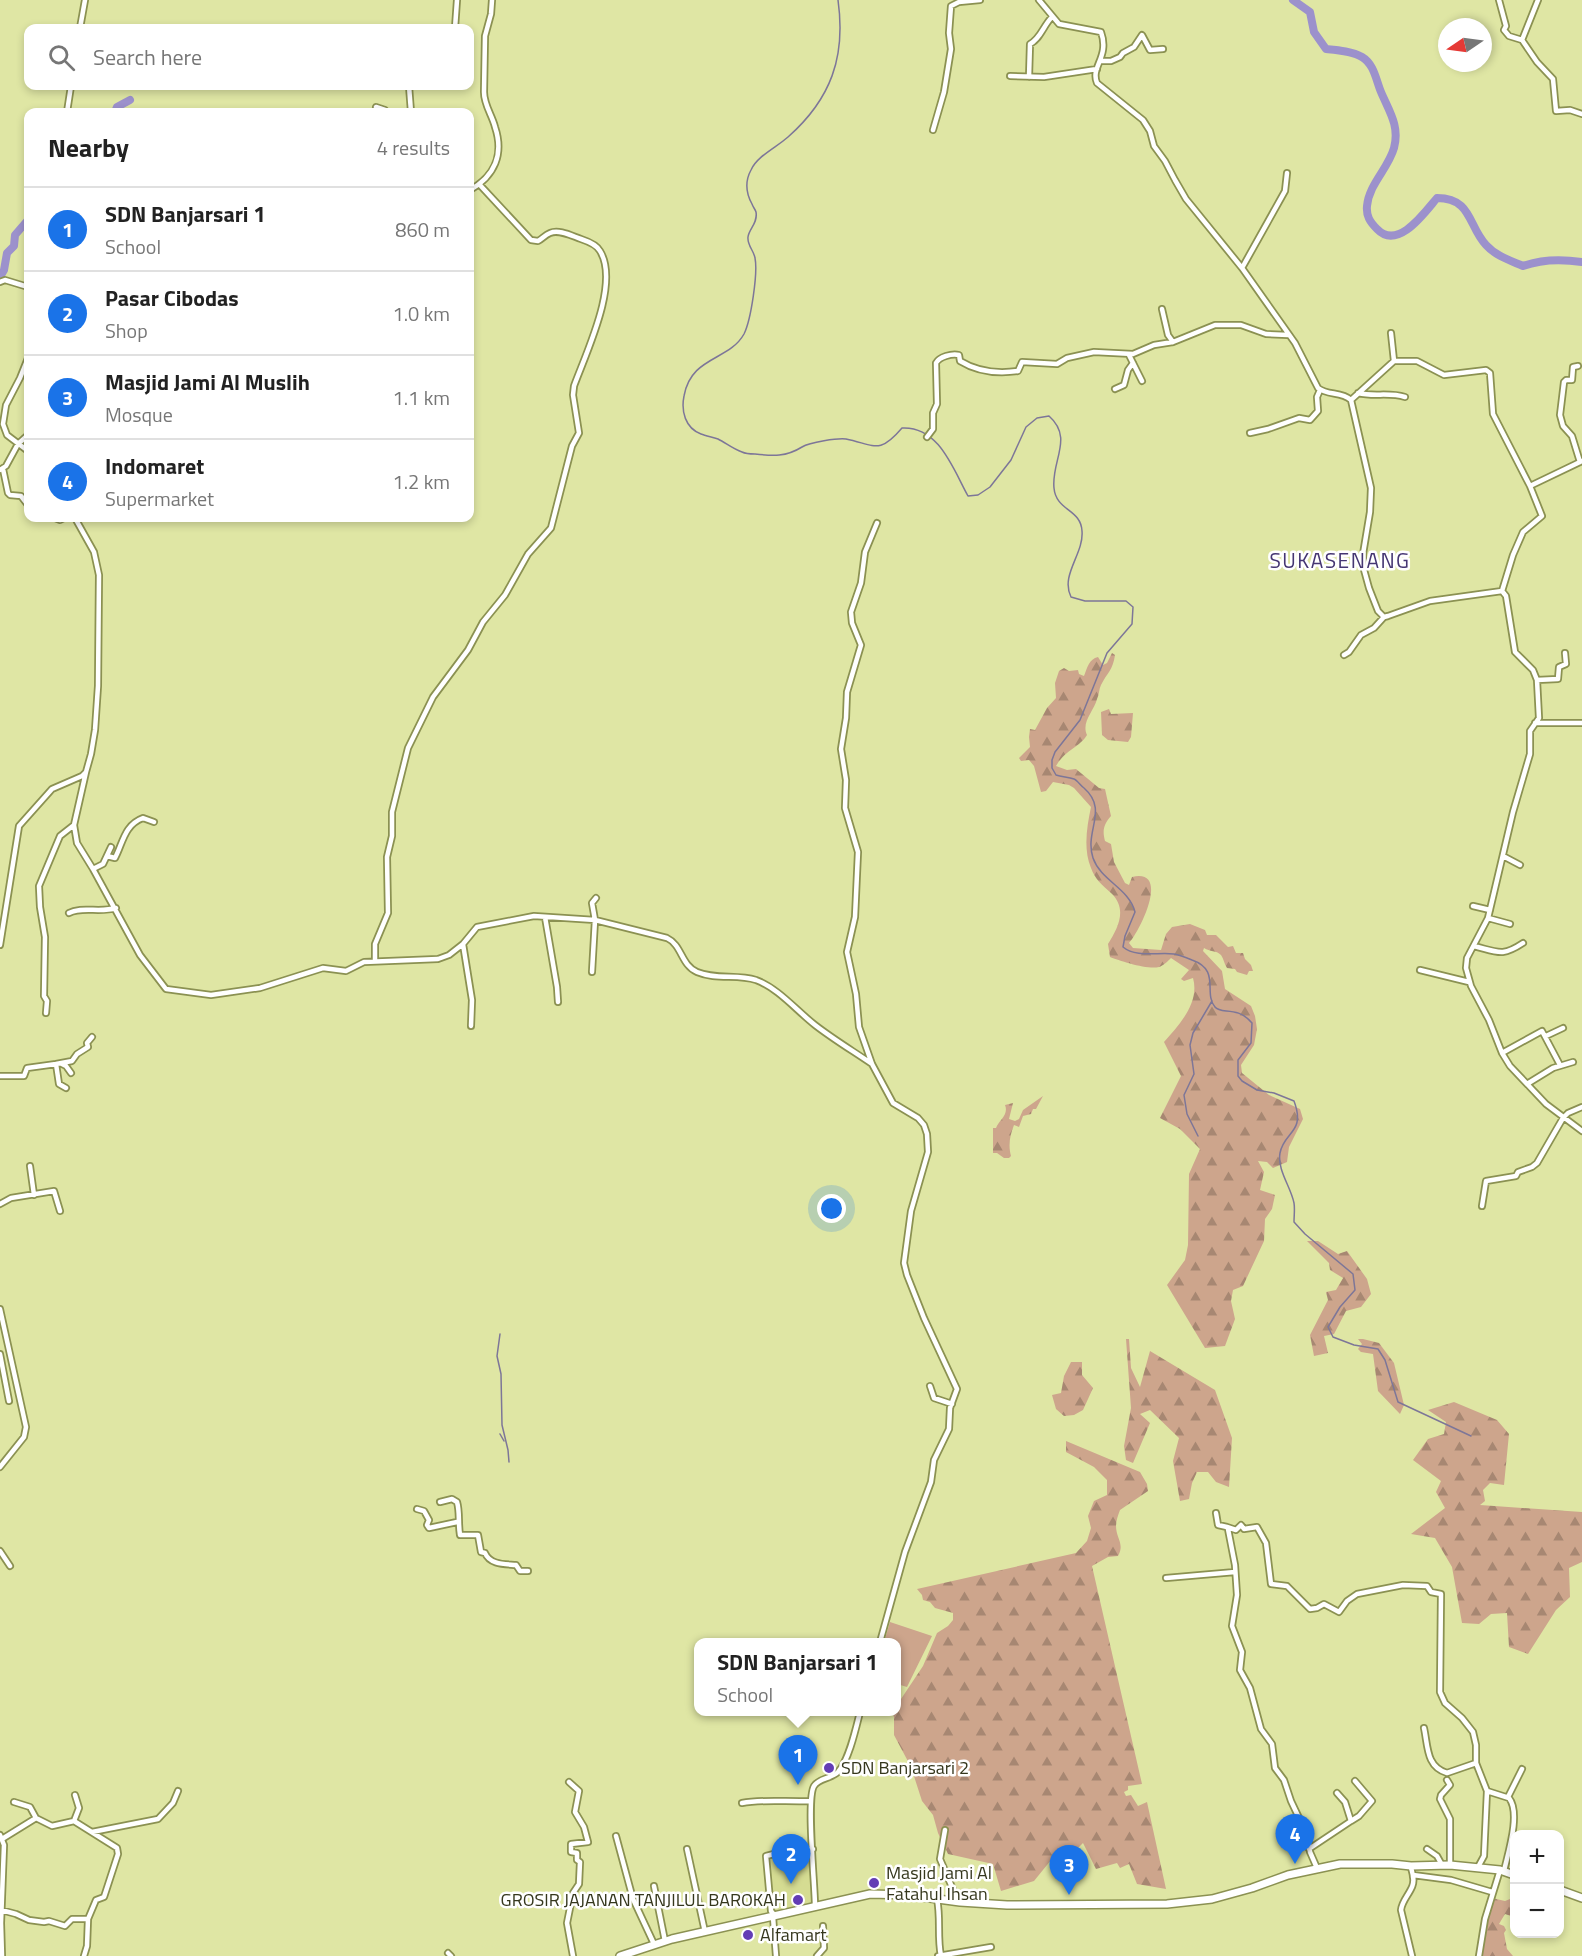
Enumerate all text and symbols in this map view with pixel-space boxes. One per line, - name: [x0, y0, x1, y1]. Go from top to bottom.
- north arrow: [1438, 18, 1492, 72]
- search box: [24, 24, 474, 90]
- text: Search here: [93, 40, 202, 74]
- icon: search: [45, 41, 78, 74]
- text: Nearby: [48, 128, 129, 167]
- text: 4 results: [377, 132, 450, 163]
- text: SDN Banjarsari 1: [105, 197, 266, 231]
- text: 1: [62, 214, 73, 245]
- text: 860 m: [395, 214, 450, 245]
- text: School: [105, 231, 161, 262]
- text: Pasar Cibodas: [105, 281, 239, 315]
- text: 2: [62, 298, 73, 329]
- text: 1.0 km: [393, 298, 450, 329]
- text: Shop: [105, 315, 148, 346]
- text: Masjid Jami Al Muslih: [105, 365, 310, 399]
- text: 3: [62, 382, 73, 413]
- text: 1.1 km: [393, 382, 450, 413]
- text: Mosque: [105, 399, 173, 430]
- text: Indomaret: [105, 449, 204, 483]
- text: 4: [62, 466, 73, 497]
- text: 1.2 km: [393, 466, 450, 497]
- text: Supermarket: [105, 483, 214, 514]
- district label: SUKASENANG: [1269, 544, 1411, 576]
- your location: [817, 1194, 846, 1223]
- popup: [694, 1638, 901, 1716]
- text: SDN Banjarsari 1: [717, 1645, 878, 1679]
- text: School: [717, 1679, 773, 1710]
- pin: 1: [778, 1736, 818, 1785]
- place label: SDN Banjarsari 2: [841, 1754, 969, 1781]
- marker: SDN Banjarsari 2: [822, 1761, 836, 1775]
- pin: 4: [1276, 1814, 1314, 1864]
- map controls: [1510, 1830, 1564, 1938]
- button: +: [1510, 1830, 1564, 1884]
- pin: 2: [772, 1834, 810, 1884]
- pin: 3: [1050, 1846, 1088, 1895]
- place label: Masjid Jami Al Fatahul Ihsan: [886, 1859, 992, 1907]
- marker: Masjid Jami Al Fatahul Ihsan: [867, 1876, 881, 1890]
- button: −: [1510, 1884, 1564, 1938]
- place label: GROSIR JAJANAN TANJILUL BAROKAH: [501, 1886, 786, 1913]
- marker: GROSIR JAJANAN TANJILUL BAROKAH: [791, 1893, 805, 1907]
- place label: Alfamart: [760, 1921, 827, 1948]
- marker: Alfamart: [741, 1928, 755, 1942]

